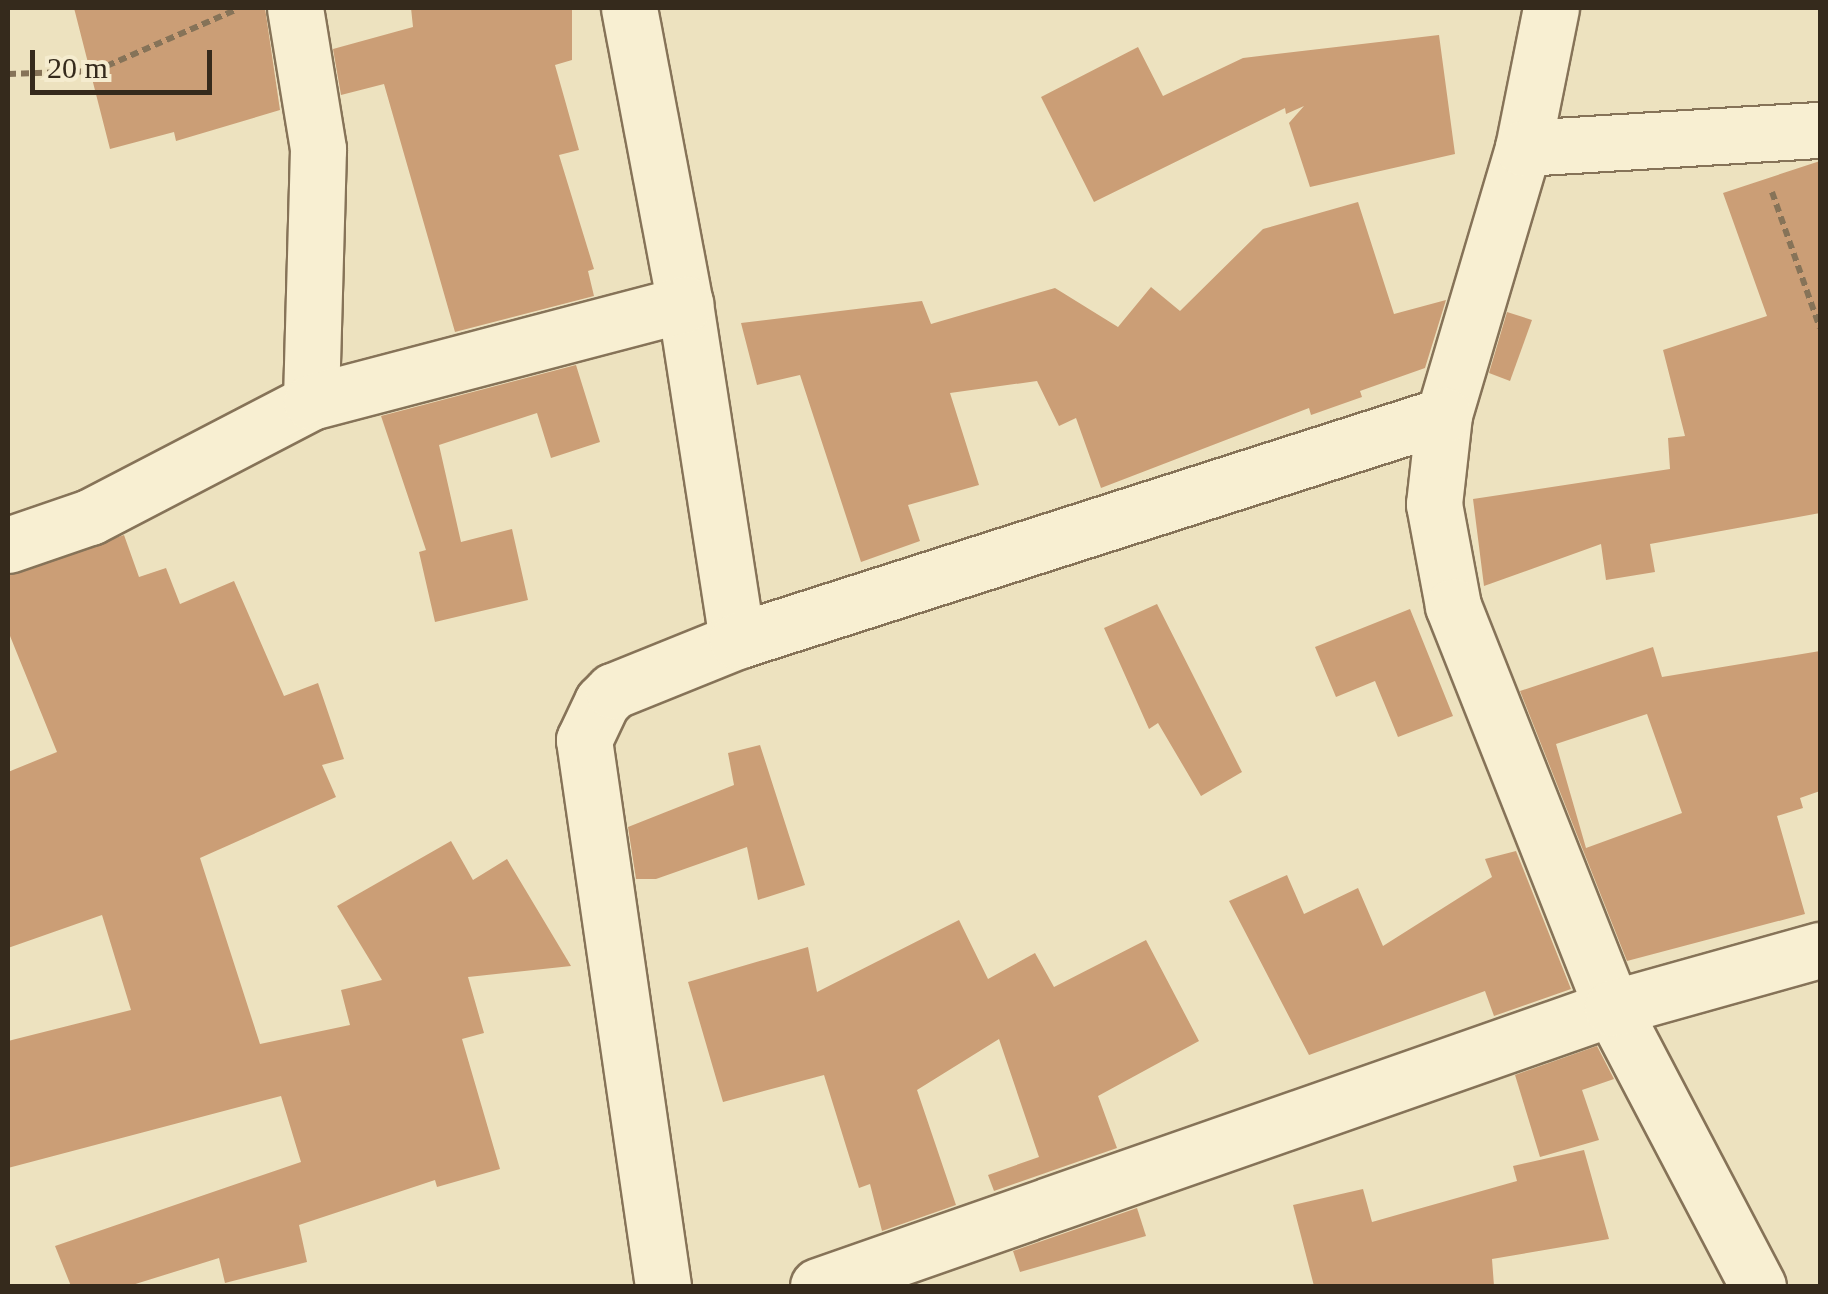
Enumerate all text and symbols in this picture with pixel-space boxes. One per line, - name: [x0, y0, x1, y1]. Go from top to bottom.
- scale bar: [35, 30, 218, 92]
- text: 20 m: [47, 51, 108, 84]

